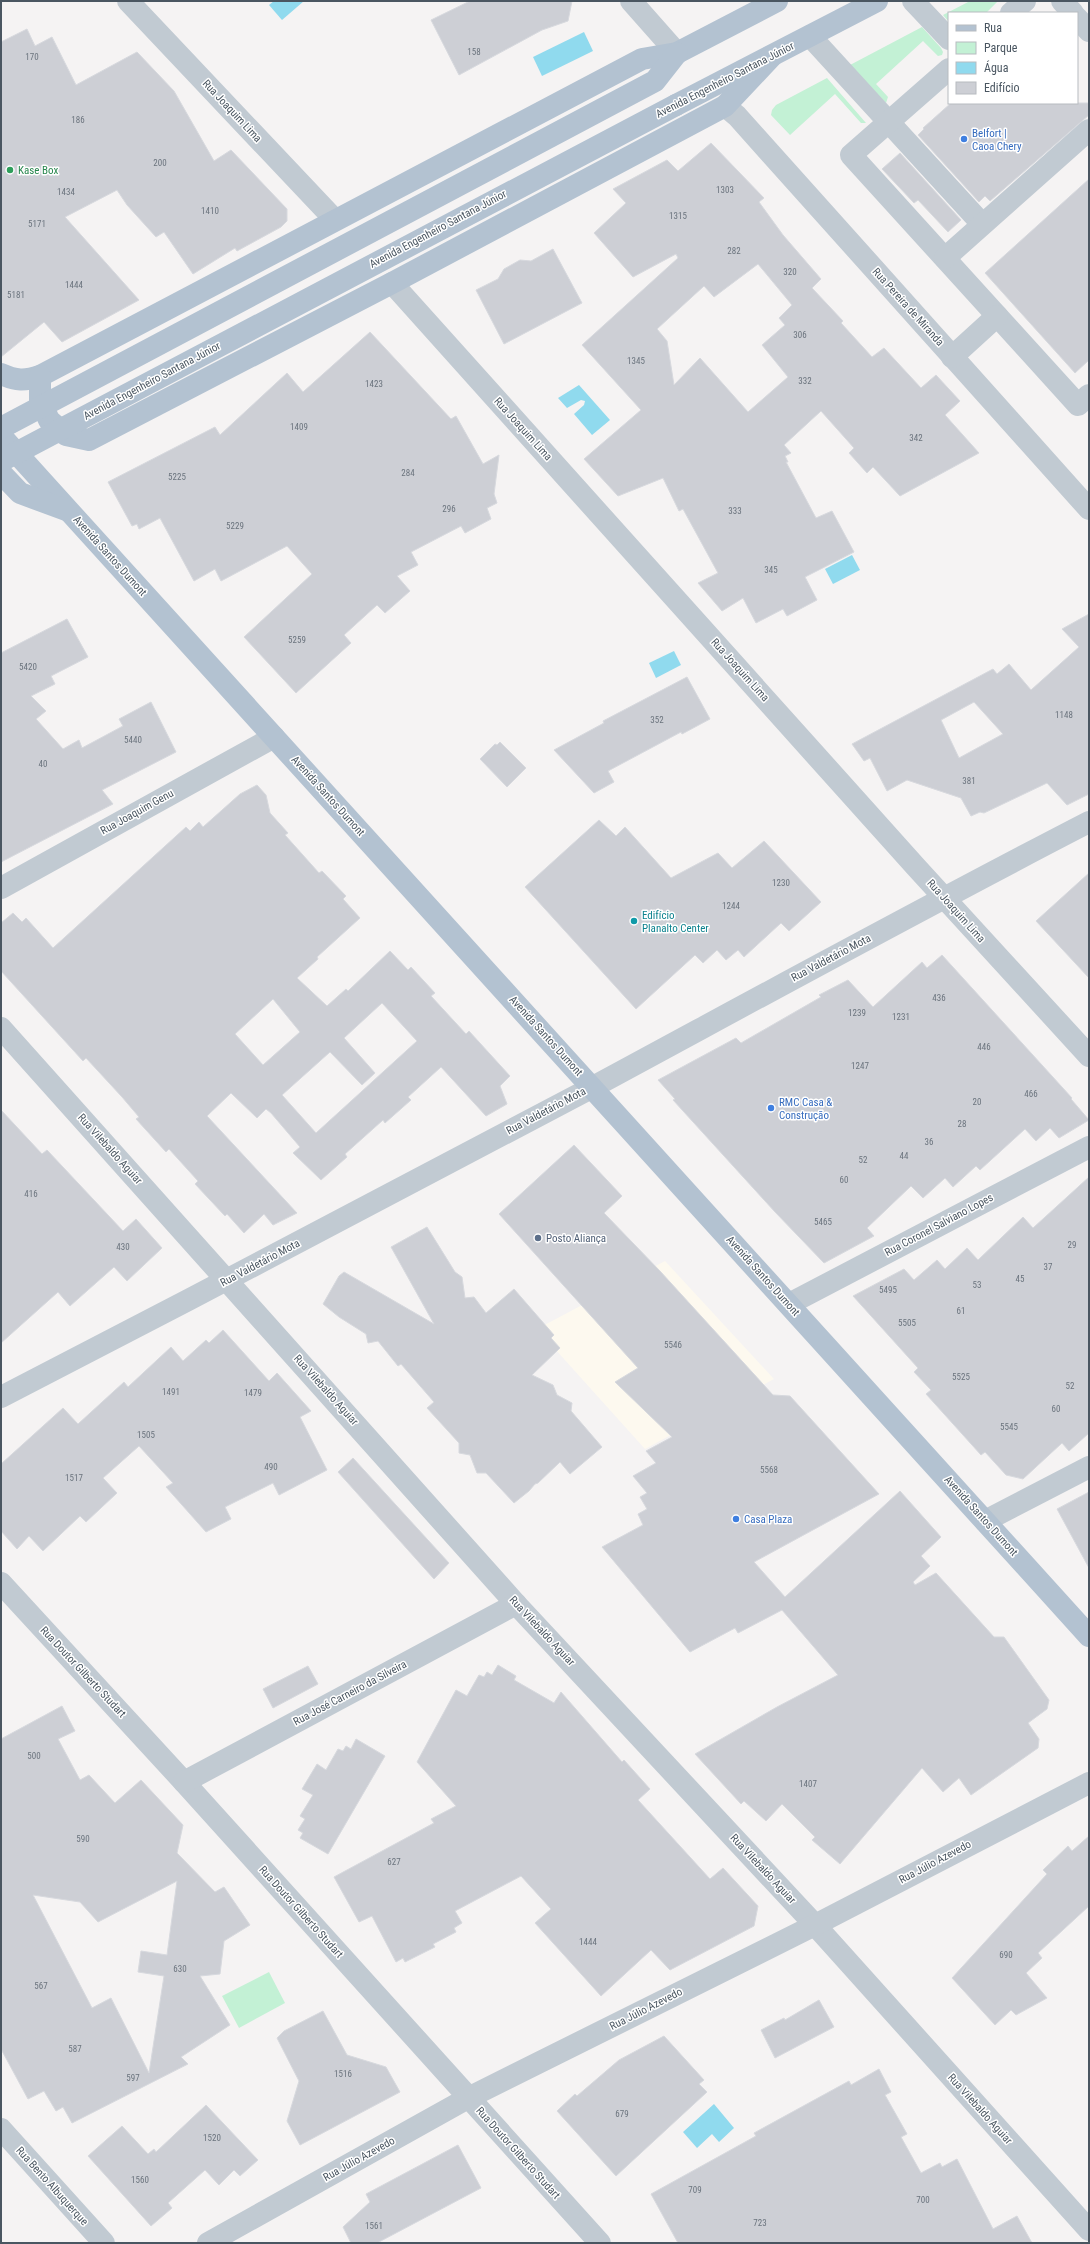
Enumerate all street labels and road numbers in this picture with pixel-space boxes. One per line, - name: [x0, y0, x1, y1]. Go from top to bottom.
- street label: Avenida Engenheiro Santana Júnior: [654, 39, 797, 121]
- street label: Rua Joaquim Lima: [200, 77, 264, 145]
- street label: Avenida Engenheiro Santana Júnior: [367, 187, 509, 271]
- street label: Rua Pereira de Miranda: [870, 265, 946, 349]
- street label: Avenida Engenheiro Santana Júnior: [81, 339, 223, 423]
- street label: Rua Joaquim Lima: [491, 395, 555, 463]
- street label: Avenida Santos Dumont: [71, 513, 149, 599]
- street label: Rua Joaquim Lima: [708, 636, 772, 704]
- street label: Avenida Santos Dumont: [289, 753, 367, 839]
- street label: Rua Joaquim Genu: [98, 787, 176, 837]
- street label: Rua Joaquim Lima: [924, 877, 988, 945]
- street label: Rua Valdetário Mota: [789, 932, 873, 984]
- street label: Avenida Santos Dumont: [507, 993, 585, 1079]
- street label: Rua Valdetário Mota: [504, 1085, 588, 1137]
- street label: Rua Vilebaldo Aguiar: [75, 1111, 145, 1187]
- street label: Rua Coronel Salviano Lopes: [883, 1191, 995, 1259]
- street label: Avenida Santos Dumont: [724, 1233, 802, 1319]
- street label: Rua Valdetário Mota: [218, 1237, 302, 1289]
- street label: Rua Vilebaldo Aguiar: [291, 1352, 361, 1428]
- street label: Avenida Santos Dumont: [942, 1473, 1020, 1559]
- street label: Rua Vilebaldo Aguiar: [506, 1594, 578, 1669]
- street label: Rua Doutor Gilberto Studart: [38, 1624, 128, 1720]
- street label: Rua José Carneiro da Silveira: [291, 1658, 409, 1728]
- street label: Rua Vilebaldo Aguiar: [727, 1832, 799, 1907]
- street label: Rua Júlio Azevedo: [897, 1837, 974, 1886]
- street label: Rua Doutor Gilberto Studart: [256, 1863, 346, 1961]
- street label: Rua Júlio Azevedo: [608, 1985, 685, 2033]
- street label: Rua Vilebaldo Aguiar: [945, 2071, 1015, 2147]
- street label: Rua Doutor Gilberto Studart: [473, 2104, 563, 2202]
- street label: Rua Júlio Azevedo: [321, 2134, 397, 2184]
- street label: Rua Bento Albuquerque: [13, 2144, 91, 2228]

